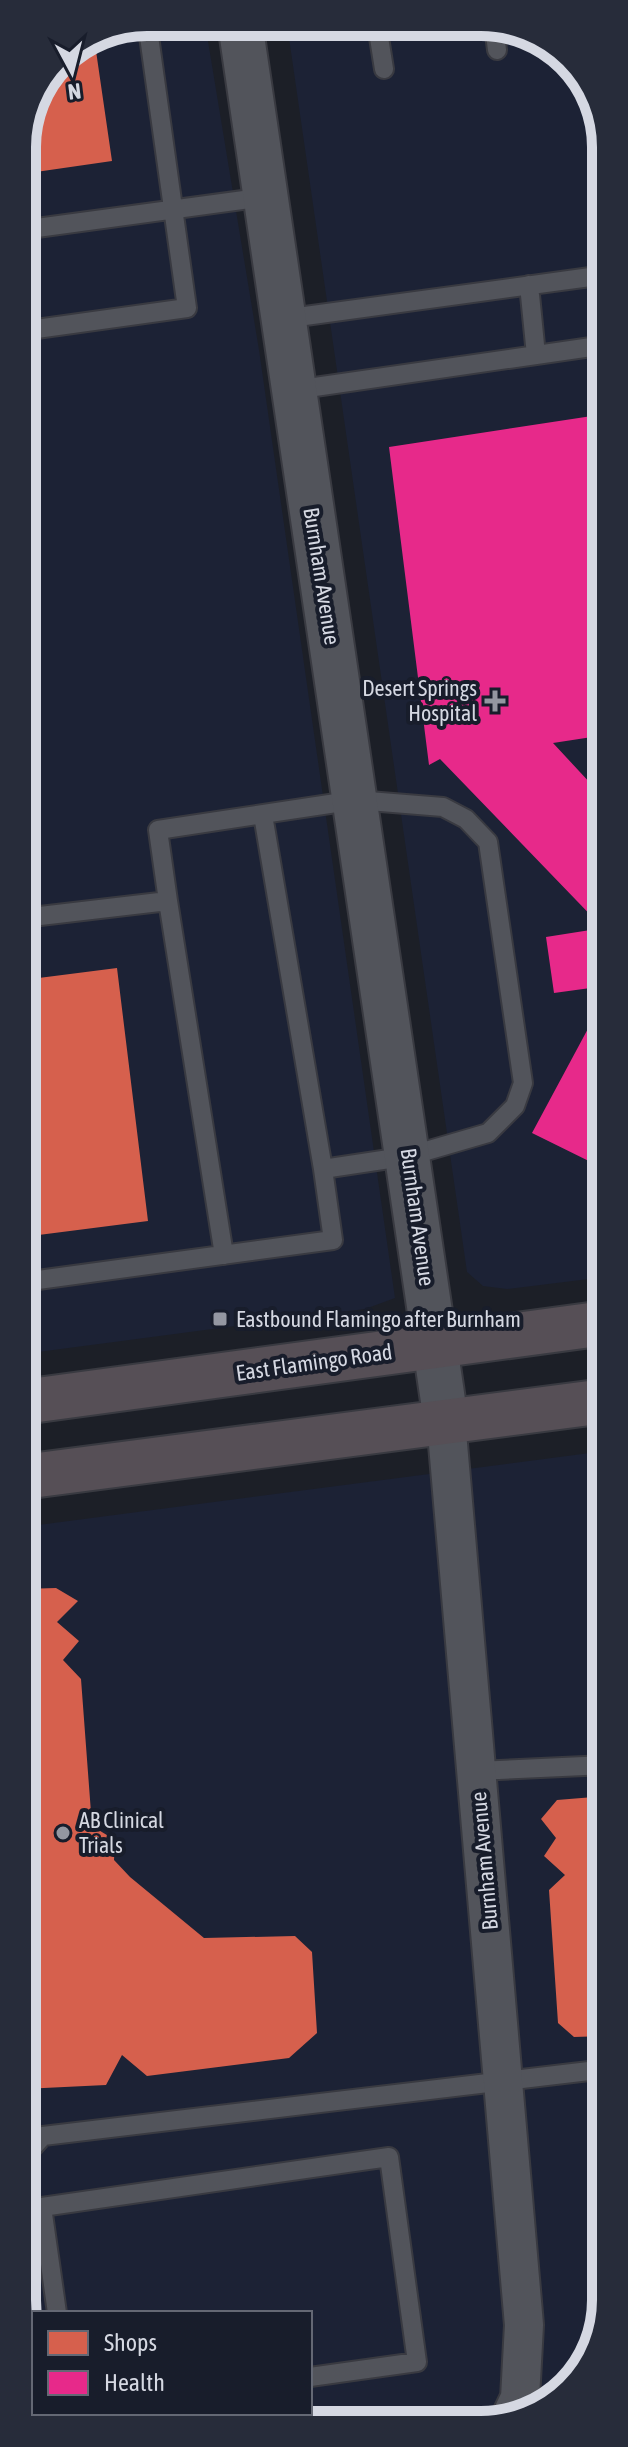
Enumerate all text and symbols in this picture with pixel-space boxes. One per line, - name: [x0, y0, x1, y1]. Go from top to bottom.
- north arrow: [32, 32, 112, 112]
- text: N: [66, 78, 82, 106]
- street label: Burnham Avenue: [298, 505, 346, 647]
- place label: Desert Springs Hospital: [362, 675, 477, 726]
- marker: Desert Springs Hospital: [484, 690, 506, 712]
- street label: Burnham Avenue: [395, 1146, 441, 1288]
- place label: Eastbound Flamingo after Burnham: [236, 1306, 521, 1332]
- marker: Eastbound Flamingo after Burnham: [211, 1310, 229, 1328]
- street label: East Flamingo Road: [234, 1338, 394, 1386]
- street label: Burnham Avenue: [465, 1791, 503, 1931]
- place label: AB Clinical Trials: [79, 1807, 164, 1858]
- marker: AB Clinical Trials: [54, 1824, 72, 1842]
- legend: [32, 2311, 312, 2415]
- text: Shops: [104, 2329, 157, 2356]
- text: Health: [104, 2369, 165, 2396]

